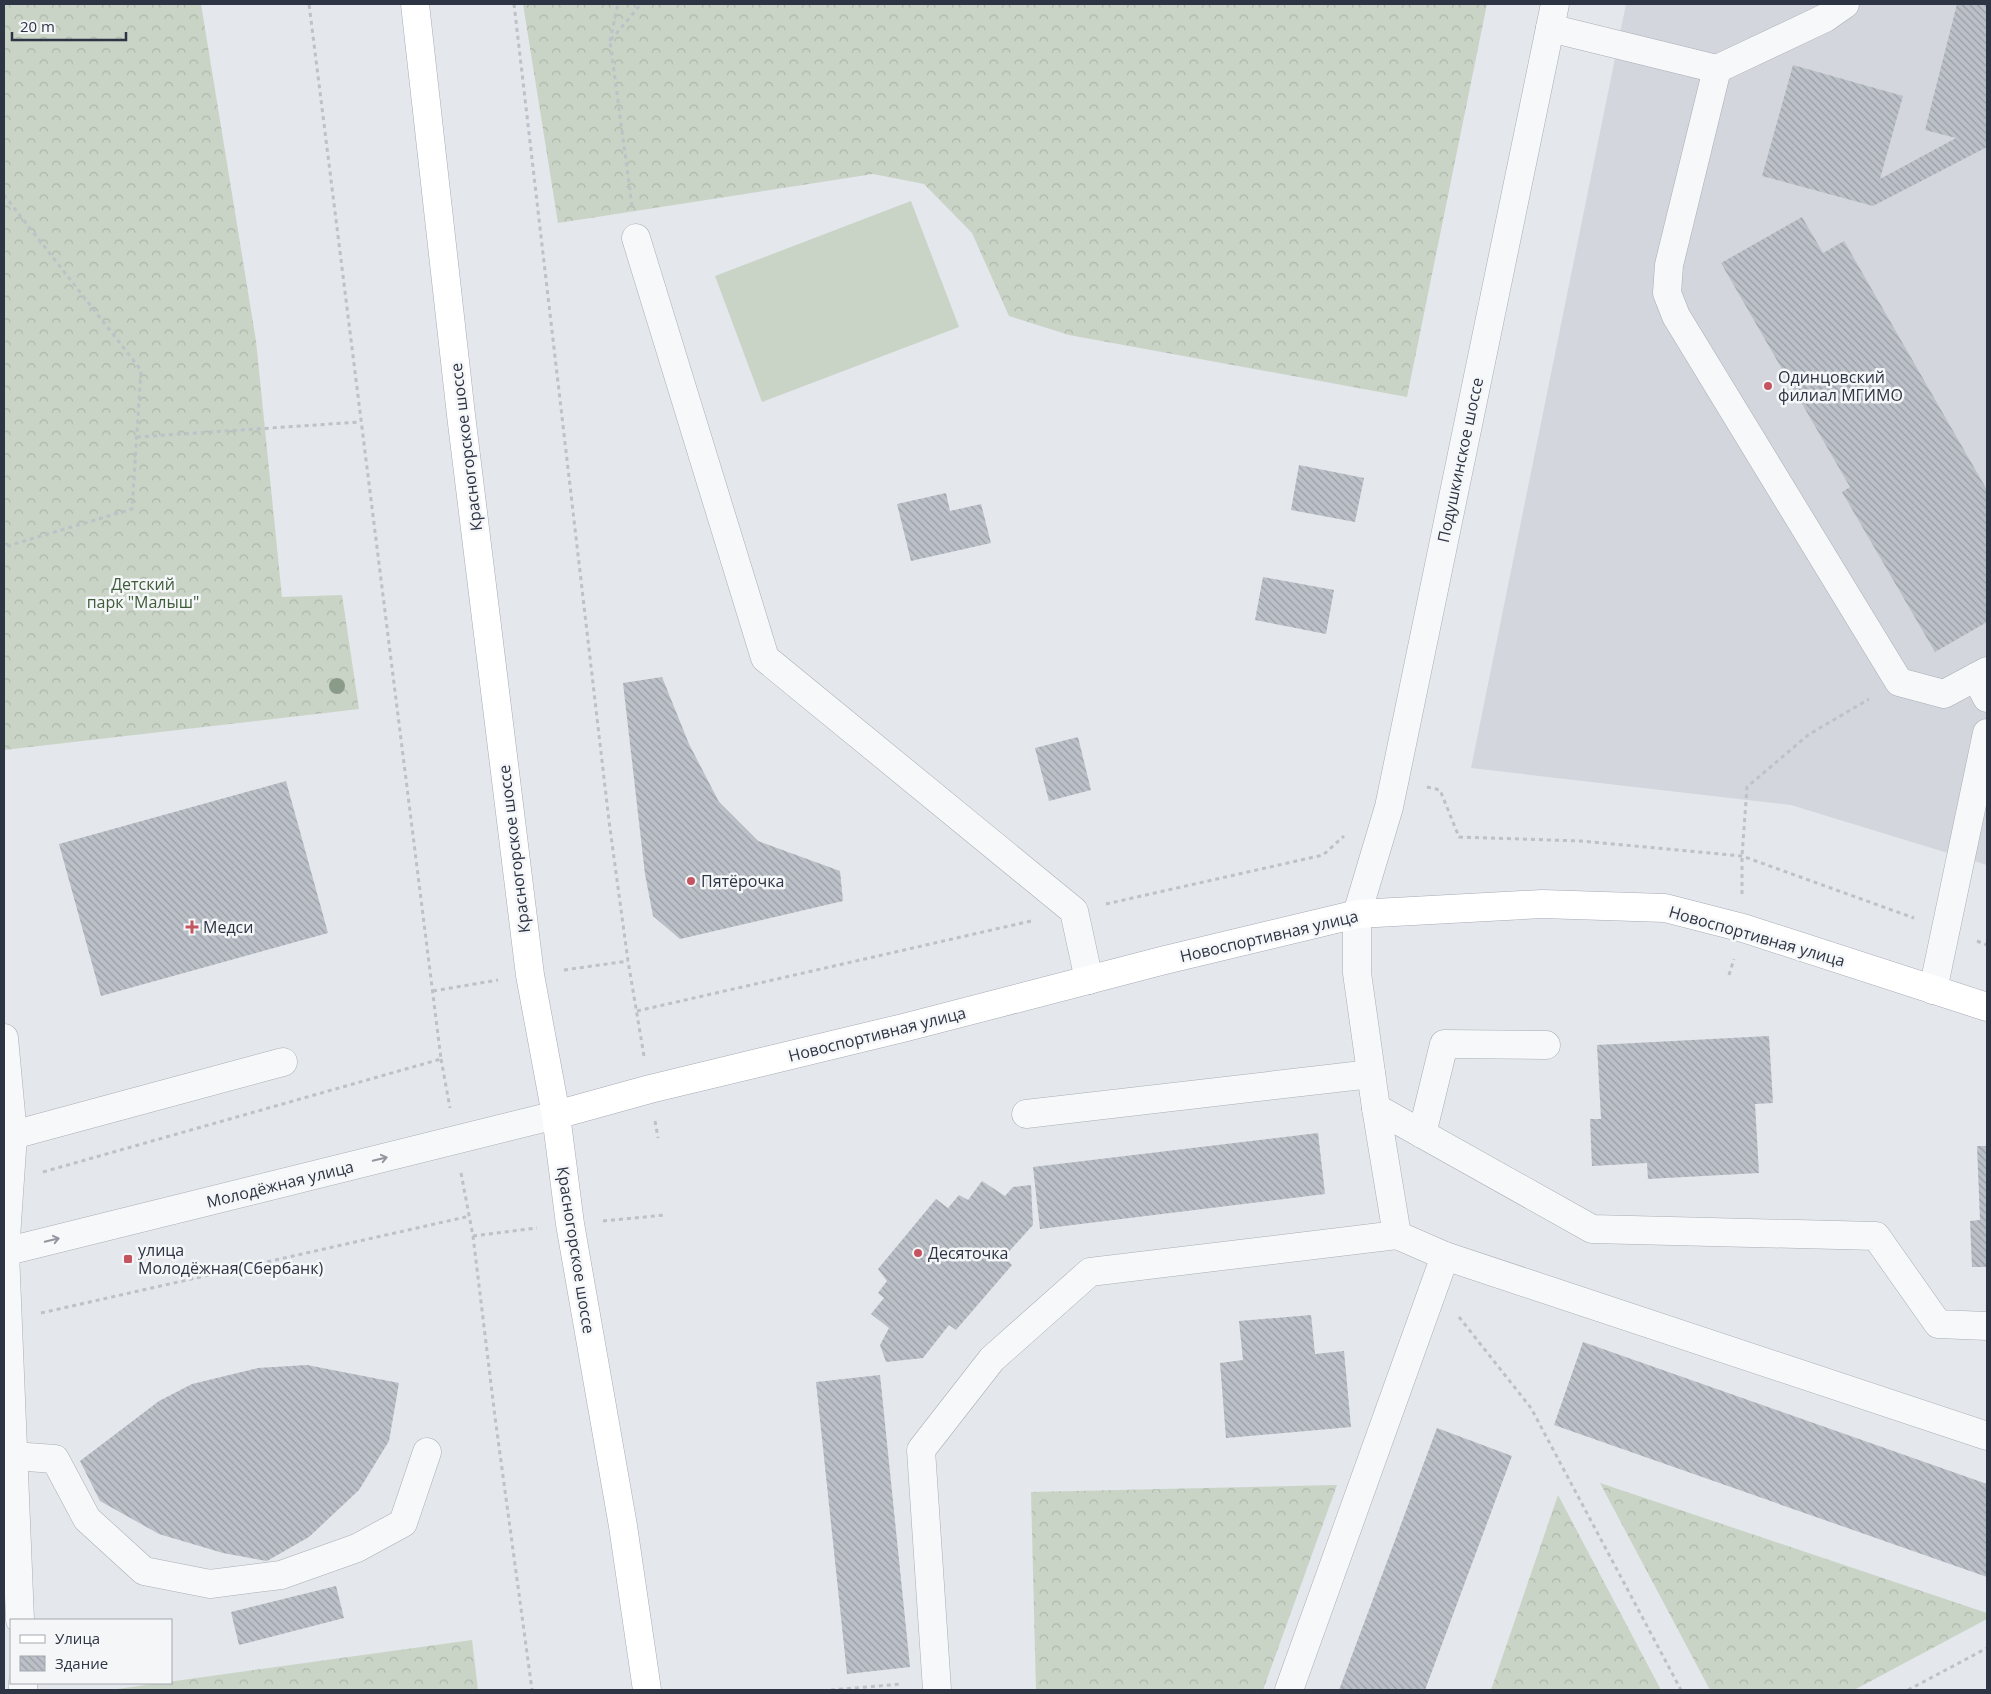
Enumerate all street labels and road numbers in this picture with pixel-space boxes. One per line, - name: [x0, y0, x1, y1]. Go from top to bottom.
- street label: Красногорское шоссе: [445, 362, 487, 532]
- street label: Подушкинское шоссе: [1432, 375, 1488, 545]
- street label: Красногорское шоссе: [493, 764, 535, 934]
- street label: Новоспортивная улица: [1666, 900, 1848, 972]
- street label: Новоспортивная улица: [1178, 905, 1360, 967]
- street label: Новоспортивная улица: [786, 1001, 968, 1067]
- street label: Молодёжная улица: [204, 1155, 356, 1213]
- street label: Красногорское шоссе: [552, 1165, 600, 1335]

